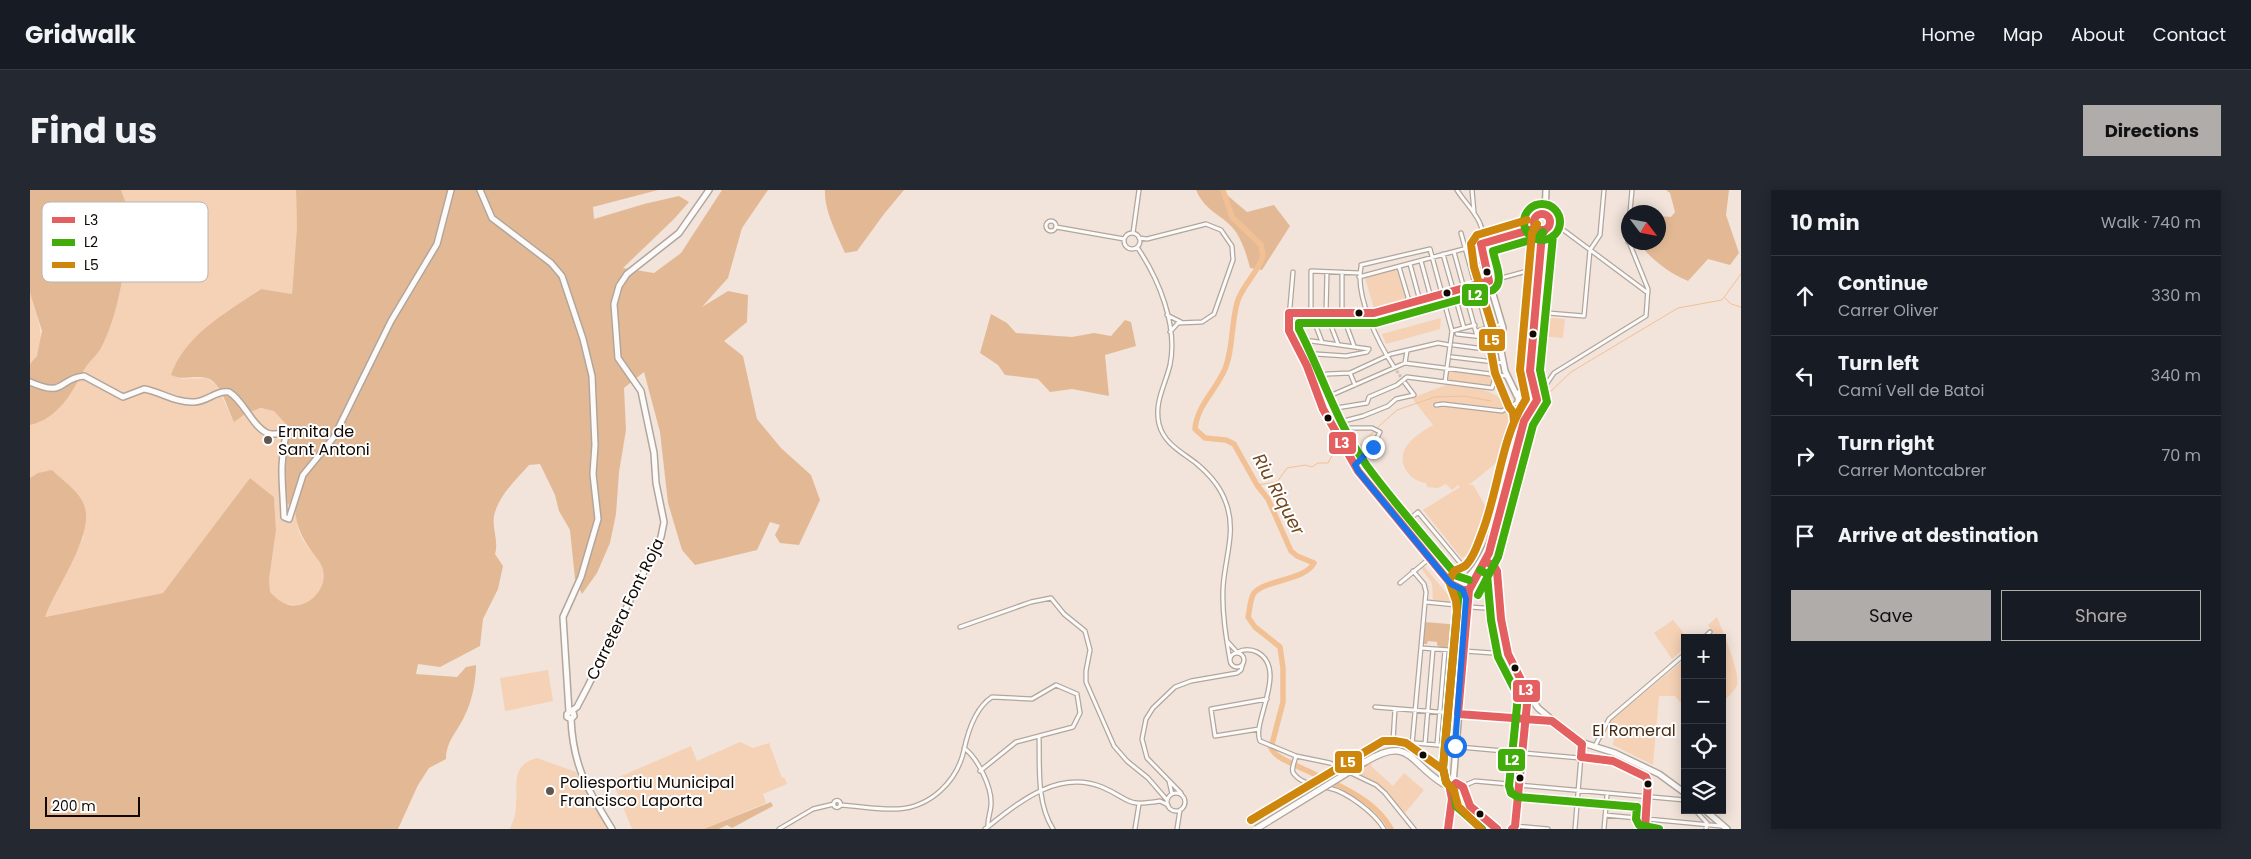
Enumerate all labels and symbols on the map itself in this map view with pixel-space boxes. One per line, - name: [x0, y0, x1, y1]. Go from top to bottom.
- legend: [42, 202, 208, 282]
- north arrow: [1621, 205, 1666, 250]
- text: L3: [84, 210, 98, 230]
- text: L2: [84, 232, 98, 252]
- text: L5: [84, 255, 99, 275]
- unlabelled marker: [1482, 267, 1492, 277]
- line badge: L2: [1461, 283, 1489, 307]
- text: L2: [1468, 285, 1482, 305]
- unlabelled marker: [1442, 288, 1452, 298]
- unlabelled marker: [1354, 308, 1364, 318]
- line badge: L5: [1478, 328, 1506, 352]
- unlabelled marker: [1528, 329, 1538, 339]
- text: L5: [1484, 330, 1500, 350]
- unlabelled marker: [1323, 413, 1333, 423]
- place label: Ermita de Sant Antoni: [278, 420, 370, 461]
- line badge: L3: [1328, 431, 1357, 455]
- text: L3: [1334, 433, 1350, 453]
- marker: Ermita de Sant Antoni: [262, 434, 274, 446]
- route end: [1362, 436, 1385, 459]
- water label: Riu Riquer: [1247, 449, 1312, 540]
- street label: Carretera Font Roja: [581, 534, 669, 684]
- unlabelled marker: [1510, 663, 1520, 673]
- line badge: L3: [1512, 679, 1541, 703]
- text: L3: [1518, 680, 1534, 700]
- park label: El Romeral: [1592, 719, 1676, 742]
- route start: [1444, 735, 1467, 758]
- line badge: L2: [1497, 748, 1526, 772]
- line badge: L5: [1334, 750, 1363, 774]
- unlabelled marker: [1418, 750, 1428, 760]
- text: L2: [1505, 750, 1519, 770]
- text: L5: [1340, 752, 1356, 772]
- place label: Poliesportiu Municipal Francisco Laporta: [560, 771, 734, 812]
- unlabelled marker: [1515, 773, 1525, 783]
- unlabelled marker: [1643, 779, 1653, 789]
- marker: Poliesportiu Municipal Francisco Laporta: [544, 785, 556, 797]
- scale bar: [45, 794, 140, 817]
- unlabelled marker: [1475, 809, 1485, 819]

